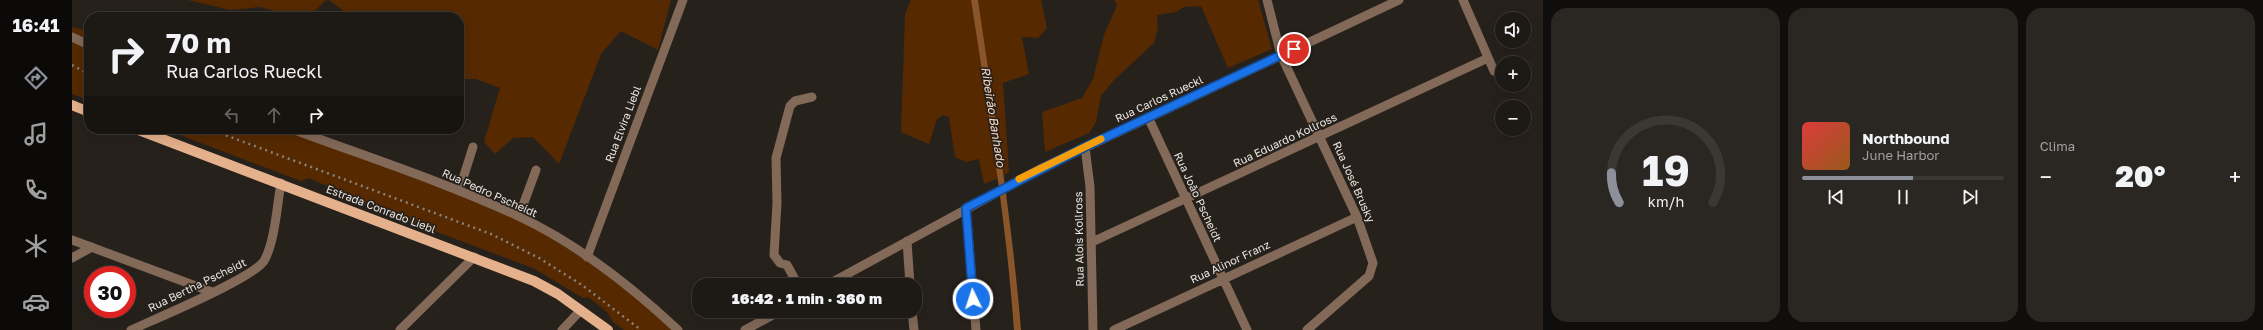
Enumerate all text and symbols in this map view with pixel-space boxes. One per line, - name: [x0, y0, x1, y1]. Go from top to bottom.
- map controls: [1495, 12, 1531, 136]
- button: sound: [1495, 12, 1531, 48]
- text: 16:41: [13, 14, 59, 36]
- text: 70 m: [166, 26, 231, 59]
- icon: right: [100, 28, 152, 80]
- pin: [1277, 32, 1311, 66]
- icon: arrive: [1283, 38, 1305, 60]
- button: +: [1495, 56, 1531, 92]
- text: Rua Carlos Rueckl: [166, 60, 322, 82]
- icon: directions: [22, 64, 50, 92]
- water label: Ribeirão Banhado: [978, 66, 1009, 169]
- street label: Rua Carlos Rueckl: [1113, 72, 1205, 125]
- street label: Rua Elvira Liebl: [602, 83, 643, 164]
- button: −: [1495, 100, 1531, 136]
- icon: left: [221, 104, 243, 126]
- icon: ahead: [263, 104, 285, 126]
- icon: right: [305, 104, 327, 126]
- street label: Rua Eduardo Kollross: [1231, 110, 1339, 169]
- icon: music: [22, 120, 50, 148]
- text: Northbound: [1862, 129, 1949, 147]
- text: Clima: [2040, 138, 2075, 154]
- street label: Rua José Brusky: [1331, 139, 1378, 224]
- text: 19: [1642, 145, 1690, 195]
- text: June Harbor: [1862, 147, 1939, 163]
- street label: Rua João Pscheidt: [1172, 150, 1225, 244]
- text: 20°: [2115, 158, 2165, 194]
- text: −: [2040, 163, 2052, 190]
- text: +: [2229, 163, 2241, 190]
- street label: Rua Pedro Pscheidt: [441, 166, 540, 219]
- icon: phone: [22, 176, 50, 204]
- street label: Estrada Conrado Liebl: [325, 182, 438, 236]
- icon: previous: [1825, 186, 1847, 208]
- icon: pause: [1892, 186, 1914, 208]
- icon: next: [1959, 186, 1981, 208]
- street label: Rua Alois Kollross: [1071, 191, 1086, 287]
- text: km/h: [1647, 193, 1684, 210]
- icon: climate: [22, 232, 50, 260]
- street label: Rua Alinor Franz: [1188, 237, 1272, 286]
- street label: Rua Bertha Pscheidt: [146, 255, 248, 314]
- speed limit sign: 30: [84, 266, 136, 318]
- position arrow: [952, 278, 994, 320]
- icon: car: [22, 288, 50, 316]
- text: 16:42 · 1 min · 360 m: [732, 289, 882, 307]

